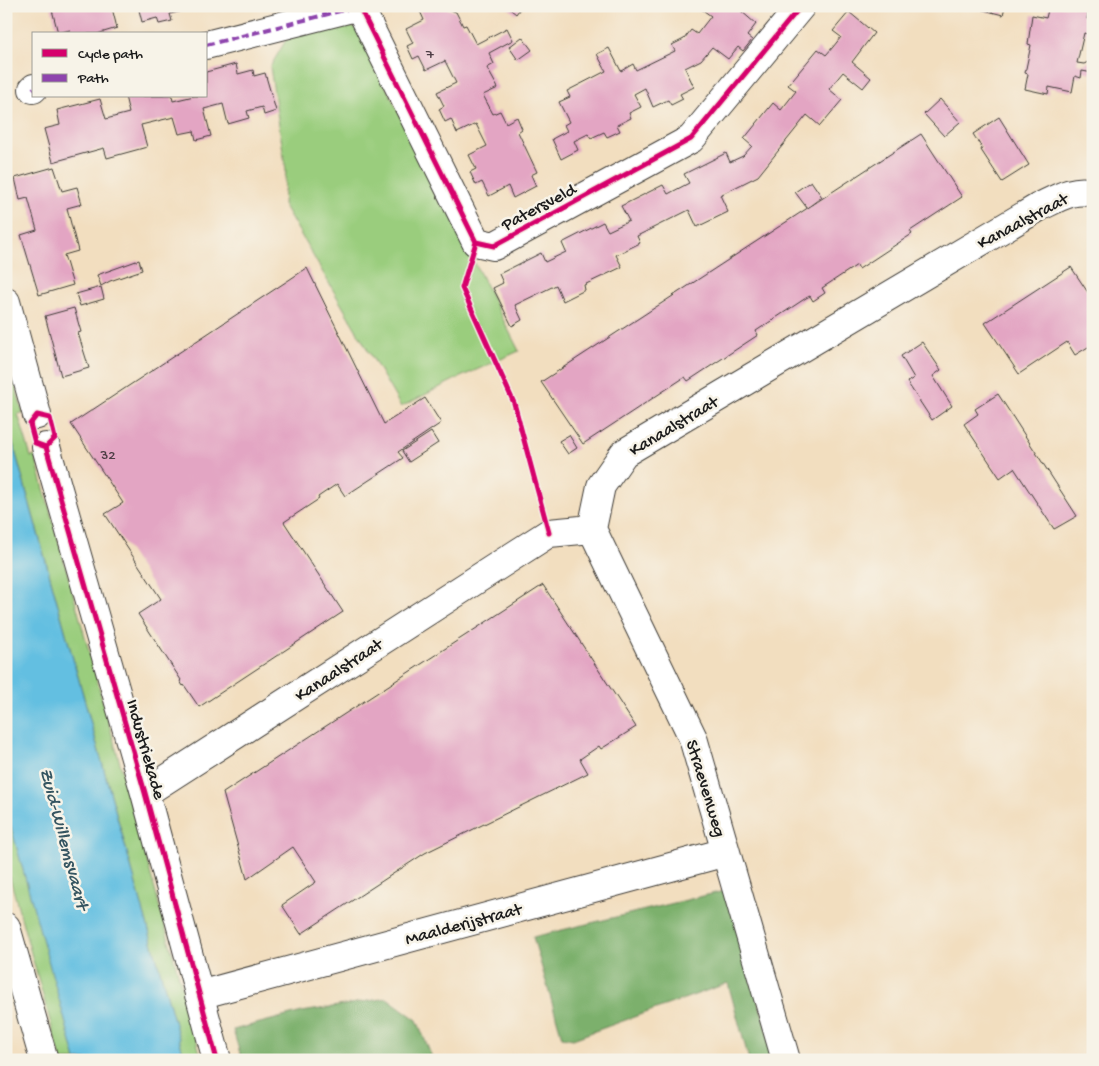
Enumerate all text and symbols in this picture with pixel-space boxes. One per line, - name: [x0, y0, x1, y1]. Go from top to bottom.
- legend: [32, 32, 208, 98]
- text: Cycle path: [78, 46, 143, 64]
- house number: 7: [425, 46, 435, 64]
- text: Path: [77, 70, 109, 88]
- street label: Patersveld: [497, 179, 581, 237]
- street label: Kanaalstraat: [974, 189, 1074, 255]
- street label: Kanaalstraat: [626, 392, 724, 462]
- house number: 32: [99, 447, 116, 465]
- street label: Kanaalstraat: [292, 634, 388, 707]
- street label: Industriekade: [120, 697, 169, 803]
- street label: Straevenweg: [680, 738, 729, 840]
- water label: Zuid-Willemsvaart: [33, 766, 93, 915]
- street label: Maalderijstraat: [403, 899, 526, 951]

